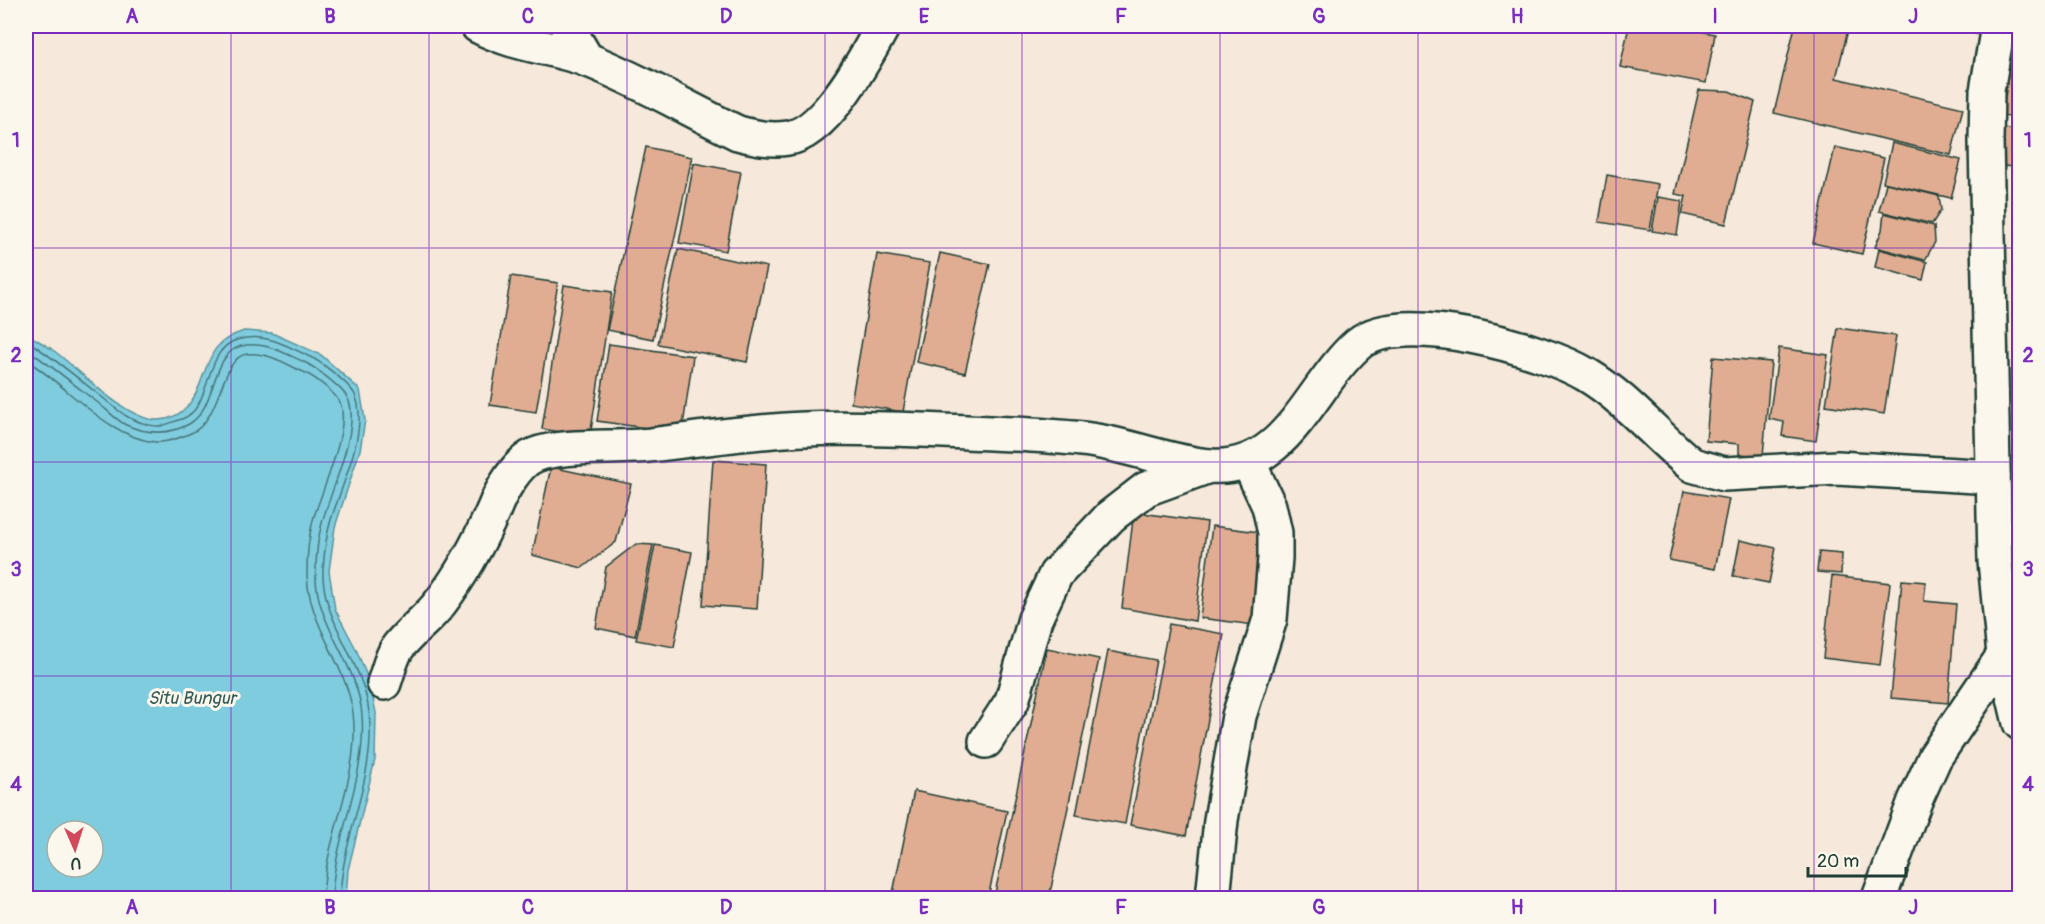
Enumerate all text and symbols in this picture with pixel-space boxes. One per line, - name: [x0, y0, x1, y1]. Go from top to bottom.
- text: A: [126, 4, 139, 29]
- text: B: [324, 4, 336, 29]
- text: C: [522, 4, 534, 29]
- text: D: [720, 4, 733, 29]
- text: E: [919, 4, 930, 29]
- text: F: [1115, 4, 1127, 29]
- text: G: [1312, 4, 1326, 29]
- text: H: [1511, 4, 1524, 29]
- text: I: [1712, 4, 1718, 29]
- text: J: [1908, 4, 1918, 29]
- text: 1: [12, 128, 20, 153]
- text: 1: [2024, 128, 2032, 153]
- text: 2: [10, 343, 22, 368]
- text: 2: [2022, 343, 2034, 368]
- text: 3: [10, 557, 22, 582]
- text: 3: [2022, 557, 2034, 582]
- water label: Situ Bungur: [148, 687, 239, 710]
- text: 4: [10, 772, 22, 797]
- text: 4: [2022, 772, 2034, 797]
- north arrow: [45, 819, 105, 879]
- scale bar: [1808, 840, 1906, 878]
- text: 20 m: [1817, 850, 1859, 873]
- text: U: [70, 853, 82, 873]
- text: A: [126, 895, 139, 920]
- text: B: [324, 895, 336, 920]
- text: C: [522, 895, 534, 920]
- text: D: [720, 895, 733, 920]
- text: E: [919, 895, 930, 920]
- text: F: [1115, 895, 1127, 920]
- text: G: [1312, 895, 1326, 920]
- text: H: [1511, 895, 1524, 920]
- text: I: [1712, 895, 1718, 920]
- text: J: [1908, 895, 1918, 920]

